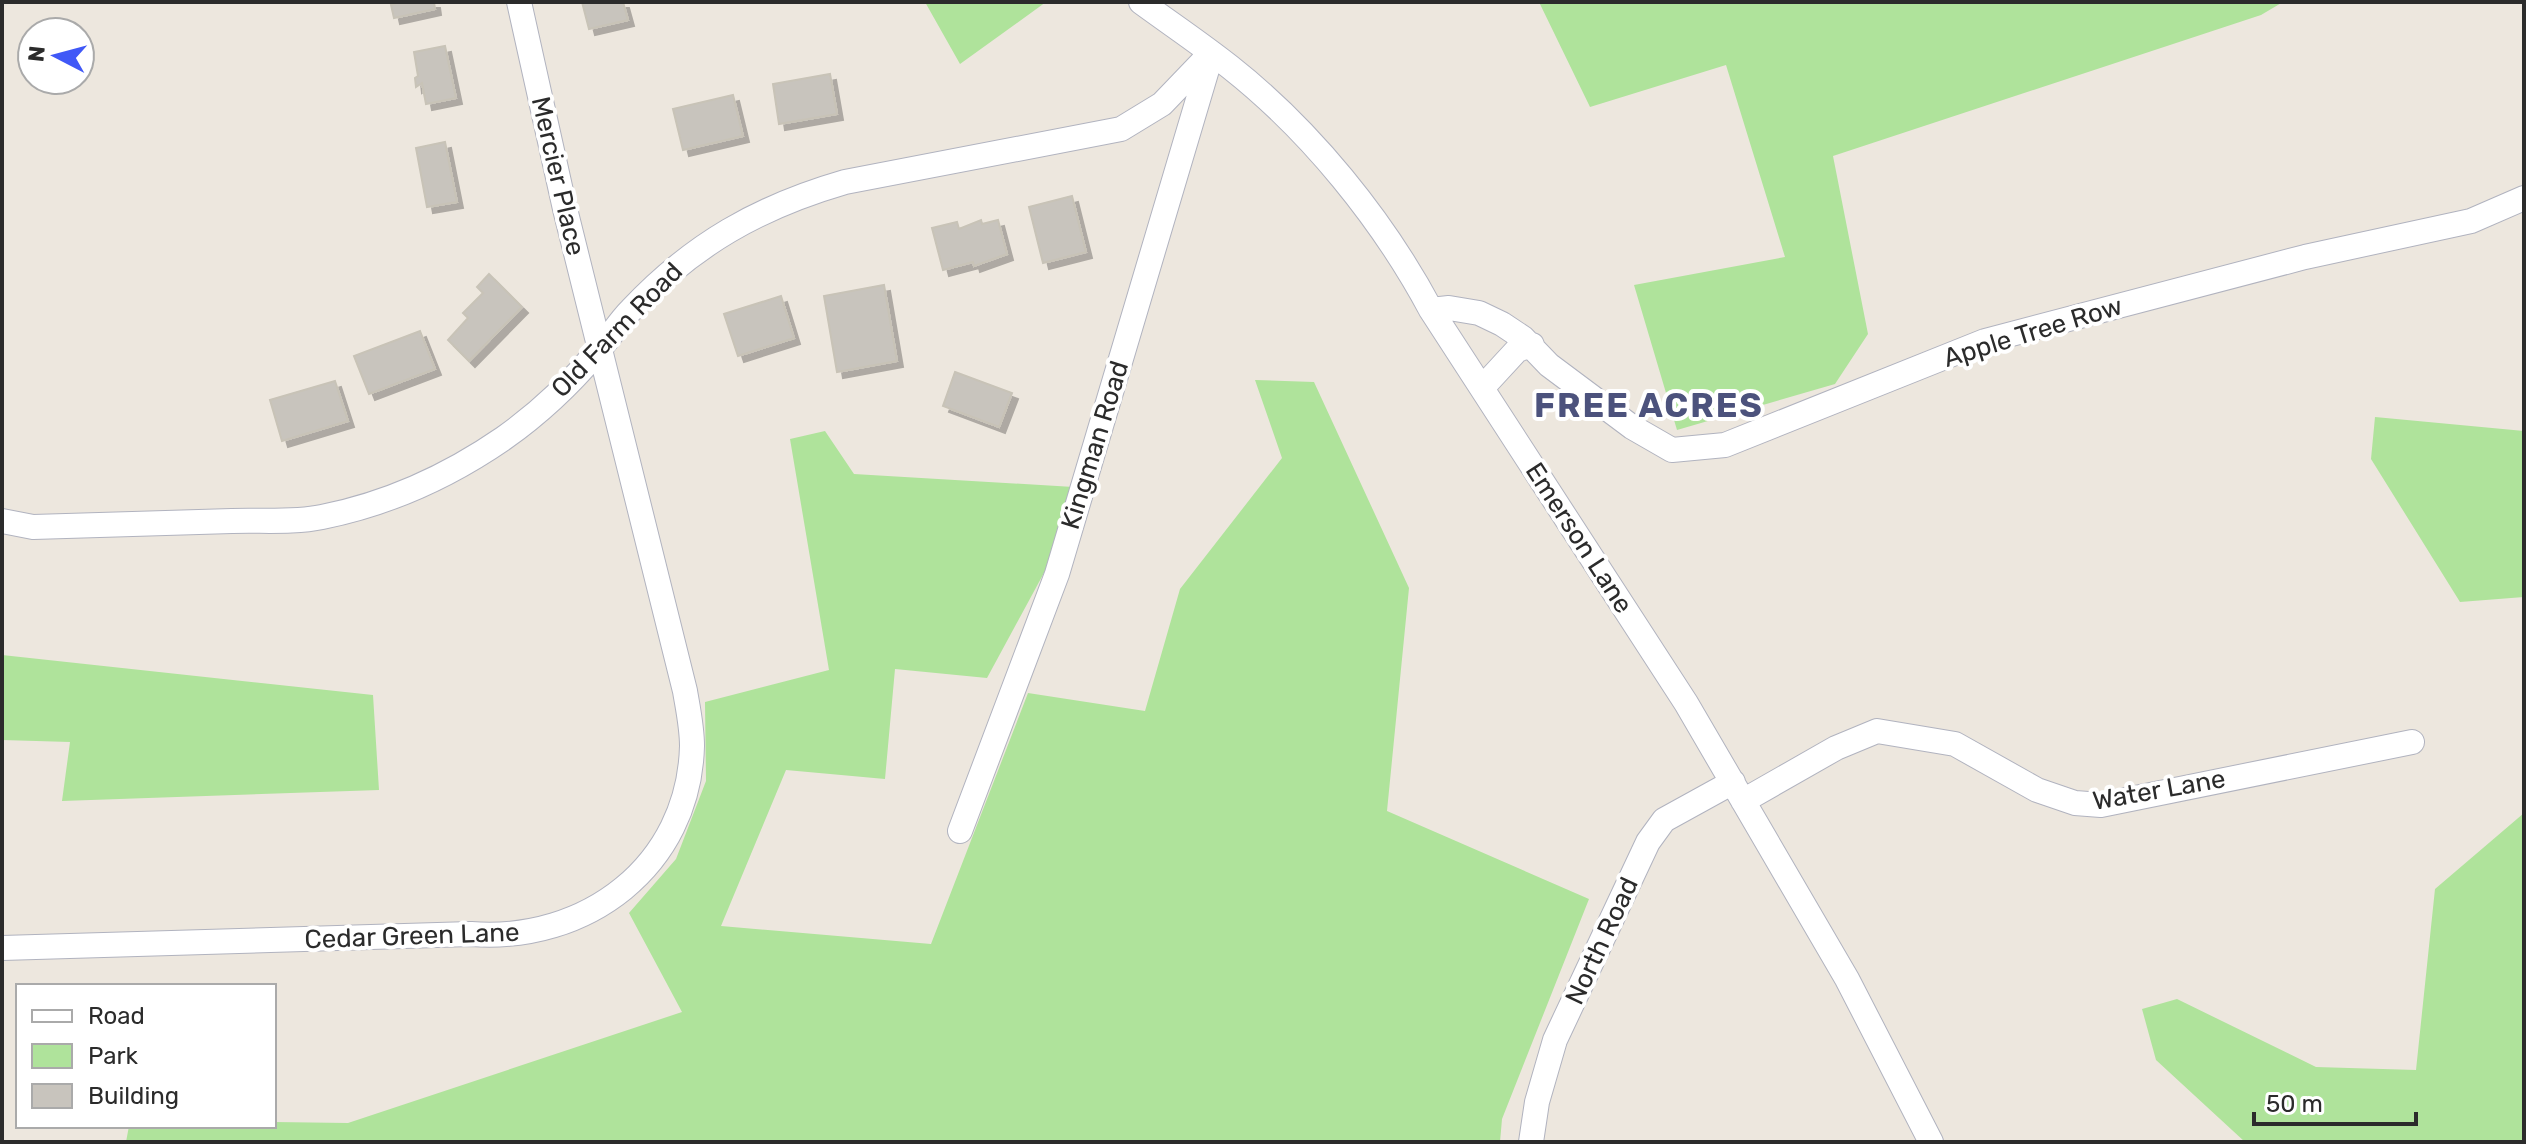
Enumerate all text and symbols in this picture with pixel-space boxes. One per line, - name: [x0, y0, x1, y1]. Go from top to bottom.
- north arrow: [16, 16, 96, 96]
- text: N: [22, 45, 51, 63]
- street label: Mercier Place: [525, 94, 591, 258]
- street label: Old Farm Road: [545, 256, 689, 404]
- street label: Apple Tree Row: [1940, 290, 2126, 374]
- street label: Kingman Road: [1055, 357, 1135, 533]
- district label: FREE ACRES: [1534, 385, 1764, 426]
- street label: Emerson Lane: [1519, 457, 1639, 619]
- street label: Water Lane: [2090, 763, 2228, 817]
- street label: North Road: [1559, 872, 1645, 1010]
- street label: Cedar Green Lane: [304, 917, 520, 955]
- legend: [16, 984, 276, 1128]
- text: Road: [88, 1002, 145, 1030]
- text: Park: [88, 1042, 139, 1070]
- scale bar: [2254, 1076, 2416, 1126]
- text: Building: [88, 1082, 179, 1110]
- text: 50 m: [2266, 1090, 2323, 1118]

